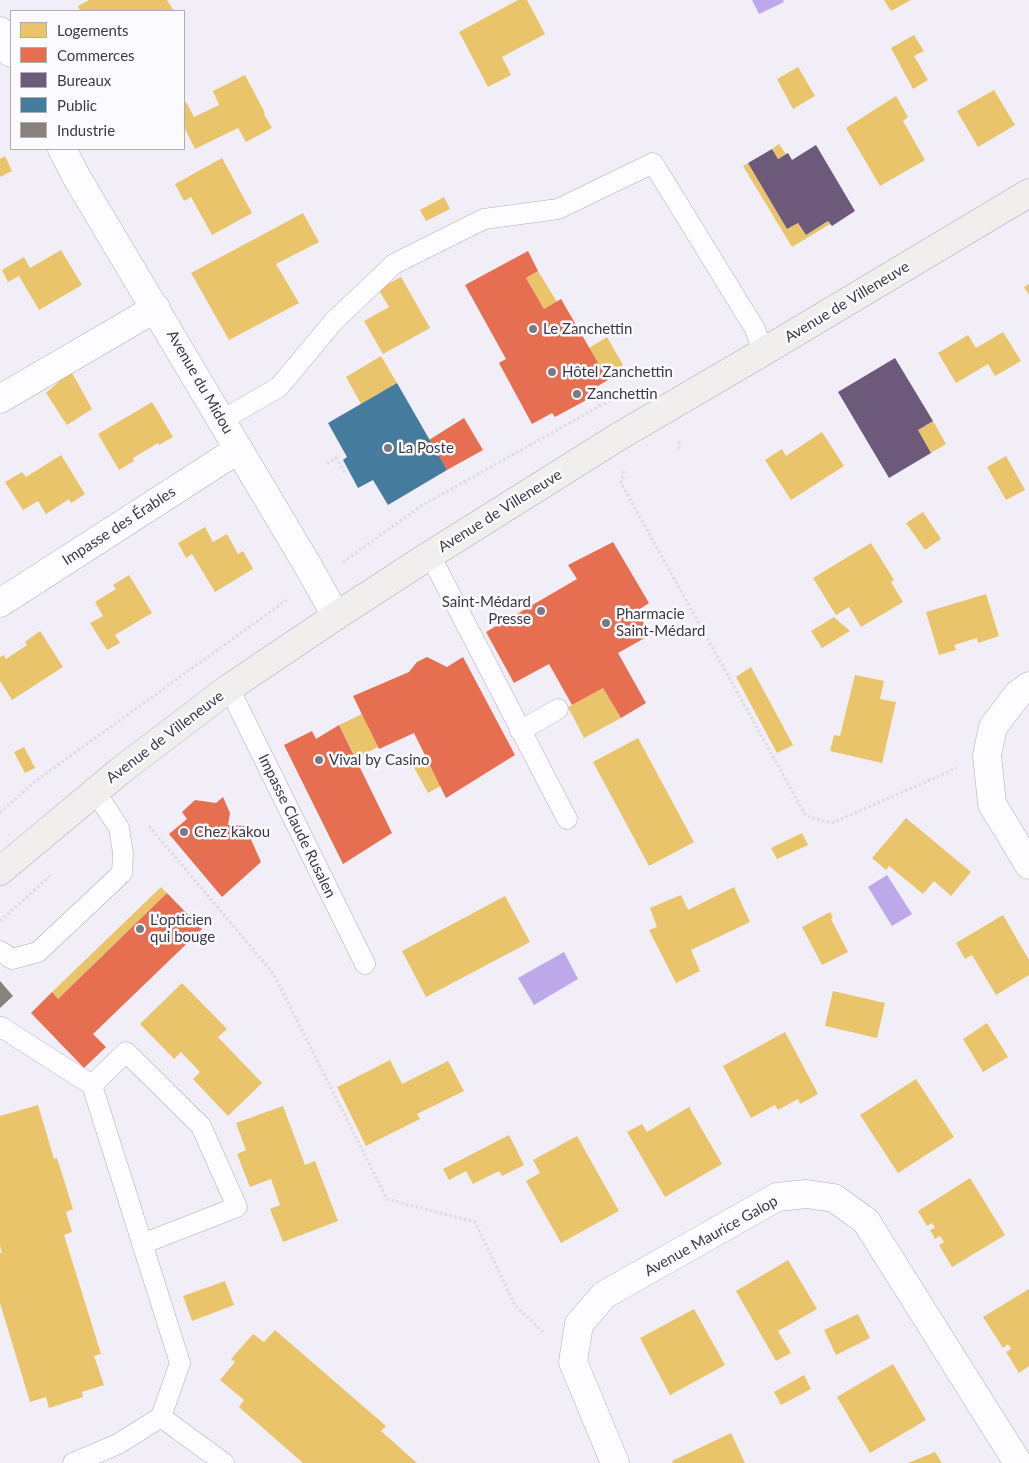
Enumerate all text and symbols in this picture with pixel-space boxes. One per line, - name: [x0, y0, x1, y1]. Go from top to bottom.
- legend: [10, 10, 185, 150]
- text: Logements: [57, 21, 129, 39]
- text: Commerces: [57, 46, 135, 64]
- text: Bureaux: [57, 71, 111, 89]
- text: Public: [57, 96, 97, 114]
- text: Industrie: [57, 121, 115, 139]
- street label: Avenue de Villeneuve: [781, 258, 913, 346]
- place label: Le Zanchettin: [543, 320, 632, 338]
- marker: Le Zanchettin: [527, 323, 539, 335]
- street label: Avenue du Midou: [163, 327, 237, 437]
- place label: Hôtel Zanchettin: [562, 363, 673, 381]
- marker: Hôtel Zanchettin: [546, 366, 558, 378]
- place label: Zanchettin: [587, 385, 658, 403]
- marker: Zanchettin: [571, 388, 583, 400]
- place label: La Poste: [398, 439, 454, 457]
- marker: La Poste: [382, 442, 394, 454]
- street label: Avenue de Villeneuve: [435, 466, 565, 556]
- street label: Impasse des Érables: [59, 483, 179, 569]
- place label: Saint-Médard Presse: [442, 593, 531, 628]
- marker: Saint-Médard Presse: [535, 605, 547, 617]
- place label: Pharmacie Saint-Médard: [616, 605, 705, 640]
- marker: Pharmacie Saint-Médard: [600, 617, 612, 629]
- street label: Avenue de Villeneuve: [103, 687, 227, 787]
- street label: Impasse Claude Rusalen: [254, 751, 340, 901]
- place label: Vival by Casino: [329, 751, 429, 769]
- marker: Vival by Casino: [313, 754, 325, 766]
- place label: Chez kakou: [194, 823, 270, 841]
- marker: Chez kakou: [178, 826, 190, 838]
- place label: L'opticien qui bouge: [150, 911, 215, 946]
- marker: L'opticien qui bouge: [134, 923, 146, 935]
- street label: Avenue Maurice Galop: [641, 1192, 781, 1280]

